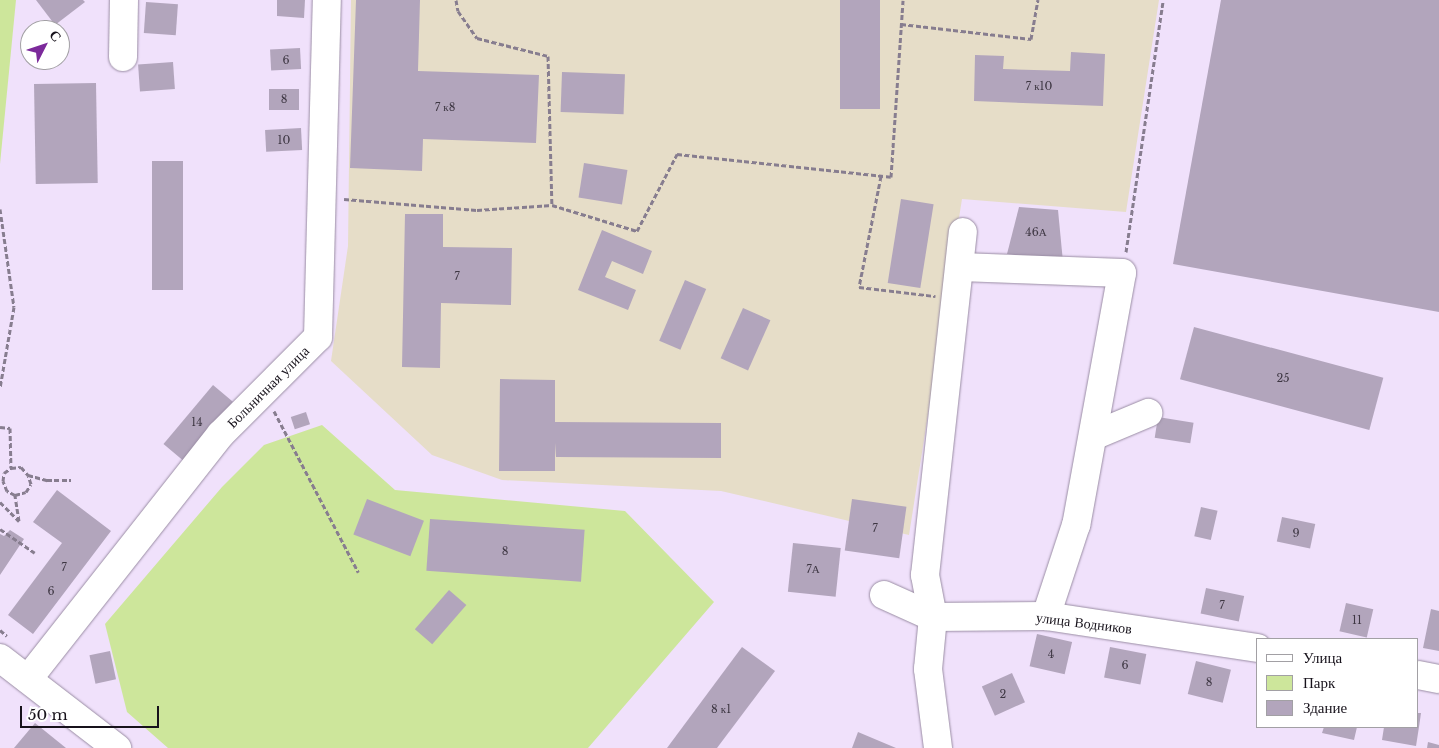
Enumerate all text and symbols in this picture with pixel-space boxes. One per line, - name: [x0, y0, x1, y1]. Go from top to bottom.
- north arrow: [20, 20, 70, 70]
- text: С: [45, 26, 66, 46]
- house number: 6: [282, 53, 290, 67]
- house number: 7 к10: [1026, 79, 1052, 93]
- house number: 8: [281, 92, 287, 106]
- house number: 7 к8: [435, 100, 455, 114]
- house number: 10: [278, 133, 290, 147]
- house number: 46А: [1025, 225, 1047, 239]
- house number: 7: [454, 269, 460, 283]
- street label: Больничная улица: [224, 343, 312, 431]
- house number: 25: [1276, 371, 1290, 385]
- house number: 14: [191, 415, 203, 429]
- house number: 7: [872, 521, 878, 535]
- house number: 9: [1292, 526, 1300, 540]
- house number: 8: [502, 544, 508, 558]
- house number: 7: [61, 560, 67, 574]
- house number: 7А: [806, 562, 820, 576]
- house number: 6: [47, 584, 55, 598]
- house number: 7: [1219, 598, 1225, 612]
- street label: улица Водников: [1035, 609, 1133, 637]
- house number: 11: [1352, 613, 1362, 627]
- legend: [1256, 638, 1419, 728]
- house number: 4: [1048, 647, 1054, 661]
- text: Улица: [1303, 648, 1342, 667]
- house number: 6: [1121, 658, 1129, 672]
- text: Парк: [1303, 673, 1335, 692]
- house number: 8: [1206, 675, 1212, 689]
- house number: 2: [1000, 687, 1006, 701]
- scale bar: [22, 696, 161, 728]
- text: Здание: [1303, 698, 1347, 717]
- house number: 8 к1: [711, 702, 731, 716]
- text: 50 m: [28, 705, 68, 724]

